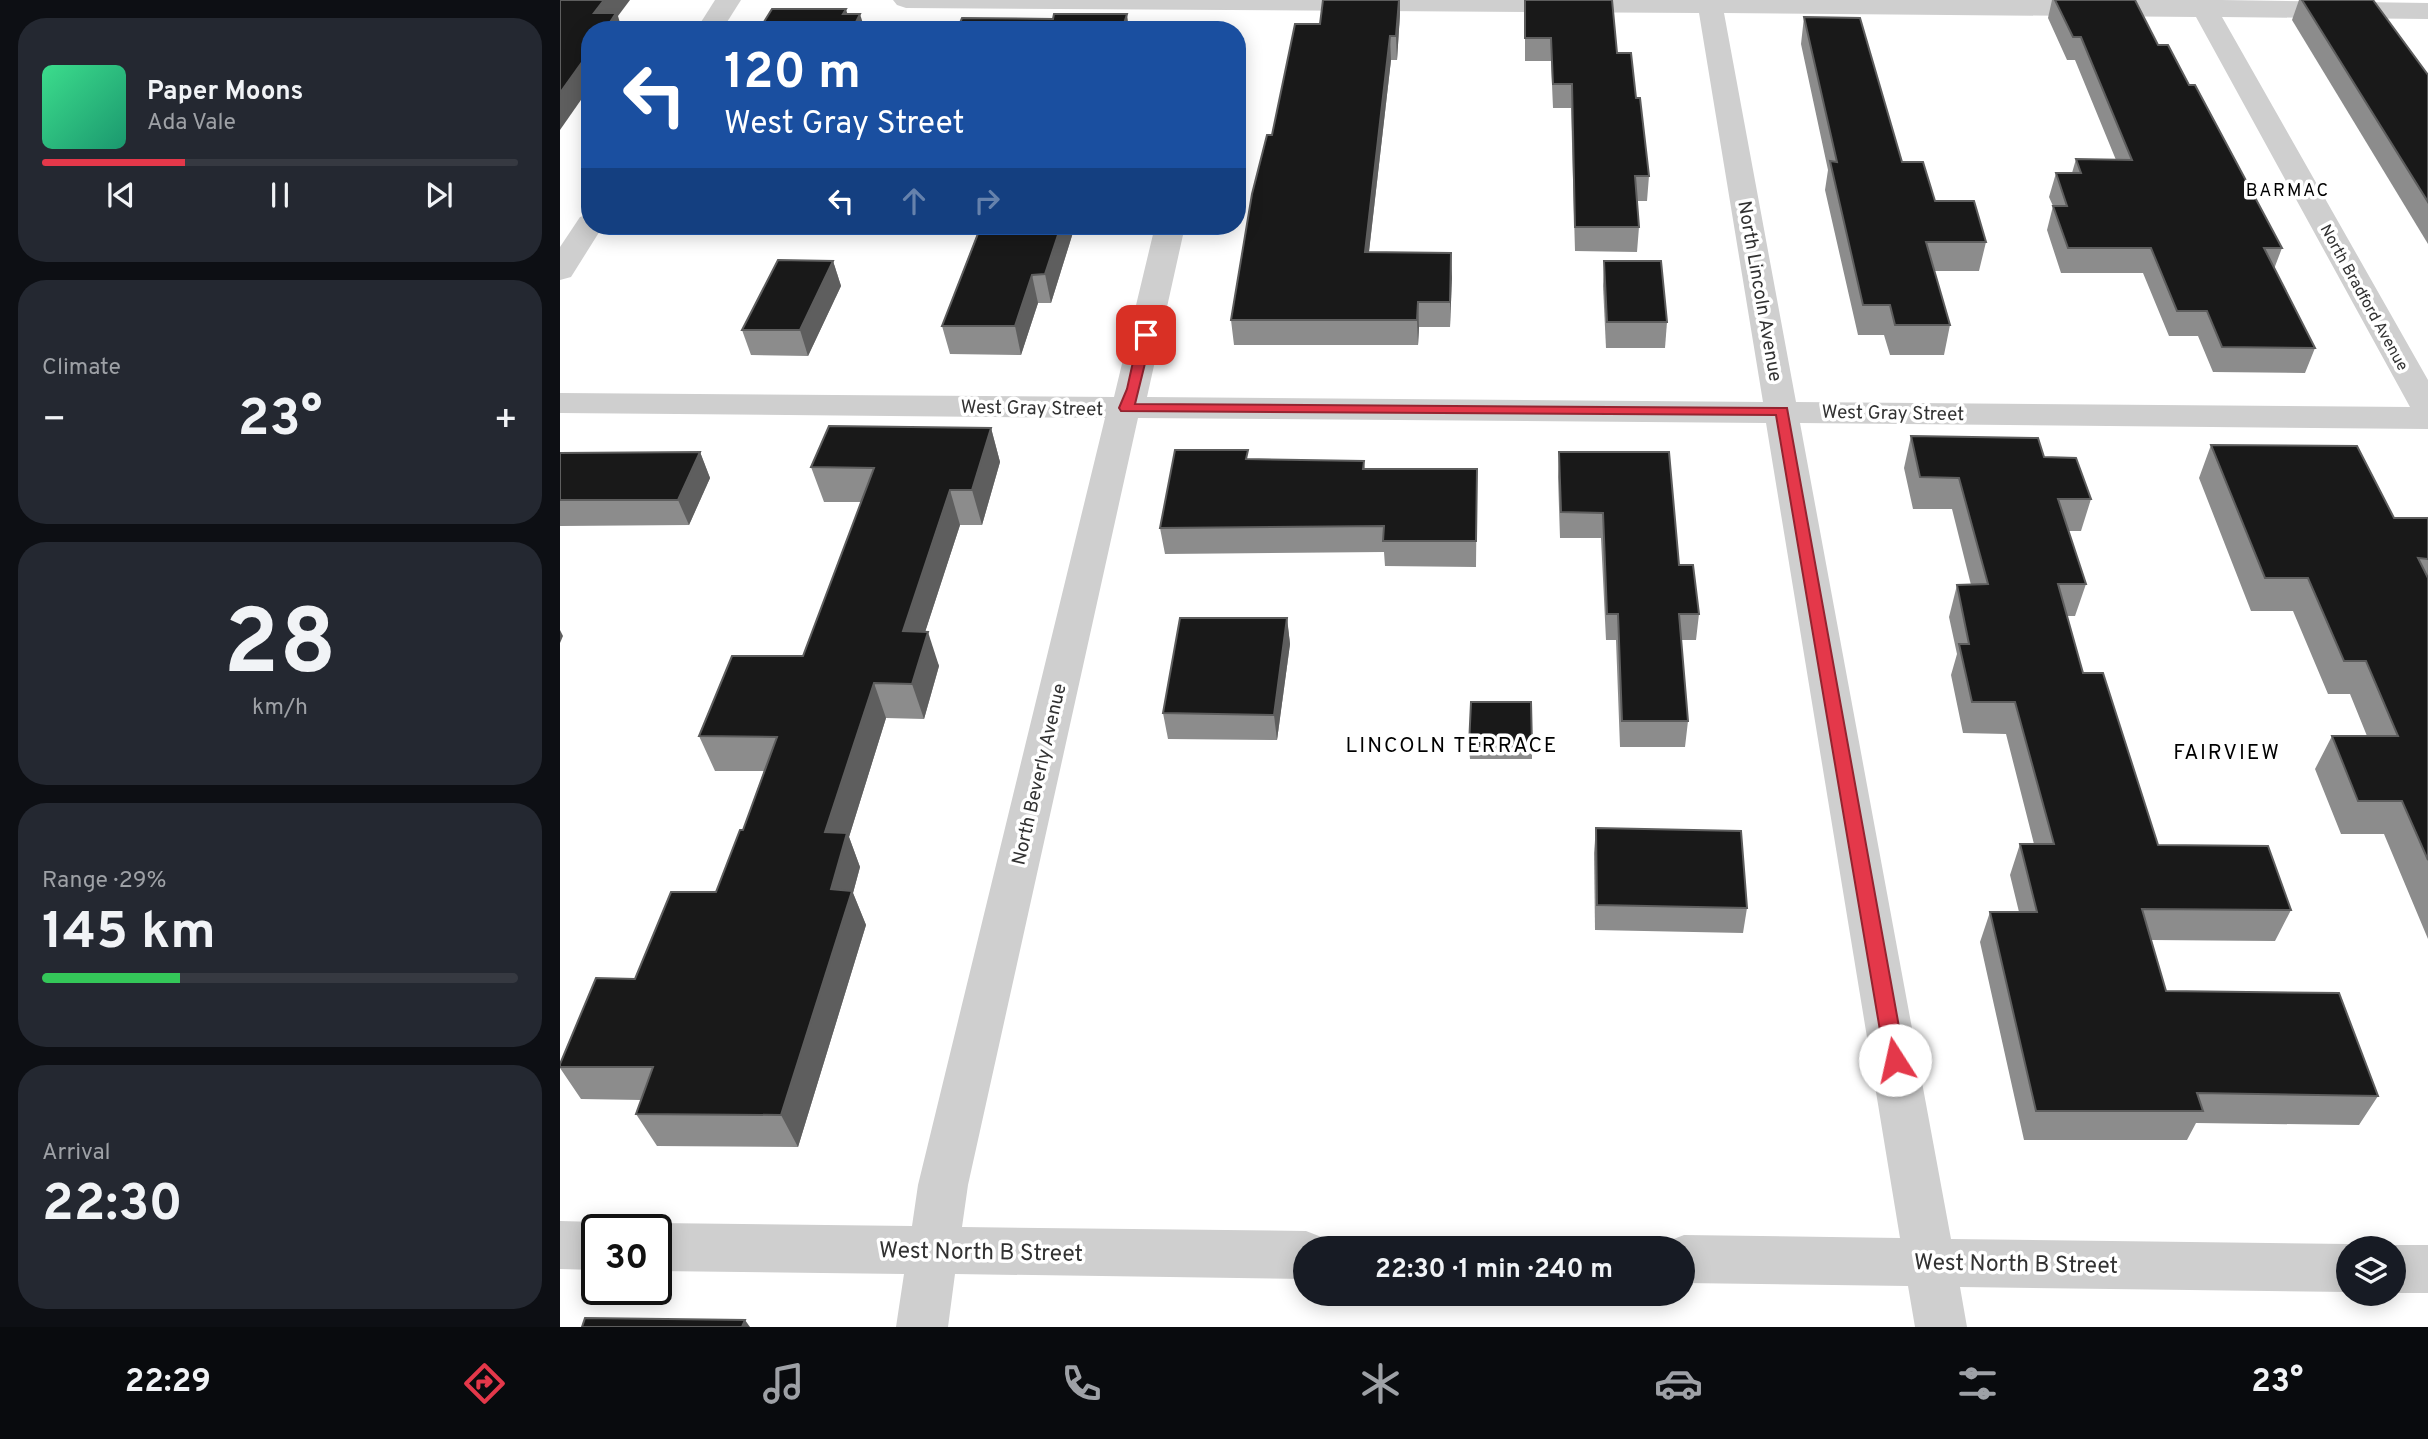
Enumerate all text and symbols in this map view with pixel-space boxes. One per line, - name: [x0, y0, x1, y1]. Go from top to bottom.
- text: 120 m: [724, 44, 861, 106]
- icon: left: [609, 49, 700, 140]
- text: Paper Moons: [147, 76, 303, 109]
- text: West Gray Street: [724, 105, 965, 145]
- text: Ada Vale: [147, 109, 236, 138]
- icon: previous: [102, 176, 140, 214]
- icon: pause: [261, 176, 299, 214]
- icon: next: [420, 176, 458, 214]
- district label: BARMAC: [2246, 180, 2330, 203]
- icon: left: [822, 182, 860, 220]
- icon: ahead: [895, 182, 933, 220]
- icon: right: [968, 182, 1006, 220]
- street label: North Lincoln Avenue: [1731, 199, 1787, 384]
- street label: North Bradford Avenue: [2315, 221, 2412, 375]
- pin: [1116, 305, 1176, 365]
- icon: arrive: [1127, 316, 1165, 354]
- text: Climate: [42, 354, 121, 383]
- text: 23°: [238, 388, 322, 454]
- street label: West Gray Street: [960, 396, 1104, 422]
- text: −: [42, 397, 67, 446]
- text: +: [493, 397, 518, 446]
- street label: West Gray Street: [1821, 401, 1965, 427]
- text: 28: [224, 591, 336, 706]
- street label: North Beverly Avenue: [1007, 681, 1073, 868]
- text: km/h: [252, 694, 308, 723]
- district label: LINCOLN TERRACE: [1346, 733, 1558, 760]
- district label: FAIRVIEW: [2173, 740, 2281, 767]
- text: Range · 29%: [42, 867, 167, 896]
- text: 145 km: [42, 901, 216, 967]
- position arrow: [1858, 1023, 1932, 1097]
- text: Arrival: [42, 1139, 111, 1168]
- text: 22:30: [42, 1173, 183, 1239]
- speed limit sign: 30: [581, 1214, 672, 1305]
- map controls: [2336, 1236, 2406, 1306]
- button: layers: [2336, 1236, 2406, 1306]
- street label: West North B Street: [879, 1237, 1083, 1270]
- street label: West North B Street: [1914, 1249, 2118, 1282]
- text: 22:30 · 1 min · 240 m: [1375, 1254, 1613, 1287]
- icon: directions: [460, 1359, 509, 1408]
- icon: music: [759, 1359, 808, 1408]
- icon: phone: [1057, 1359, 1106, 1408]
- icon: climate: [1356, 1359, 1405, 1408]
- icon: car: [1654, 1359, 1703, 1408]
- icon: filters: [1953, 1359, 2002, 1408]
- text: 22:29: [125, 1363, 211, 1403]
- text: 23°: [2251, 1363, 2303, 1403]

